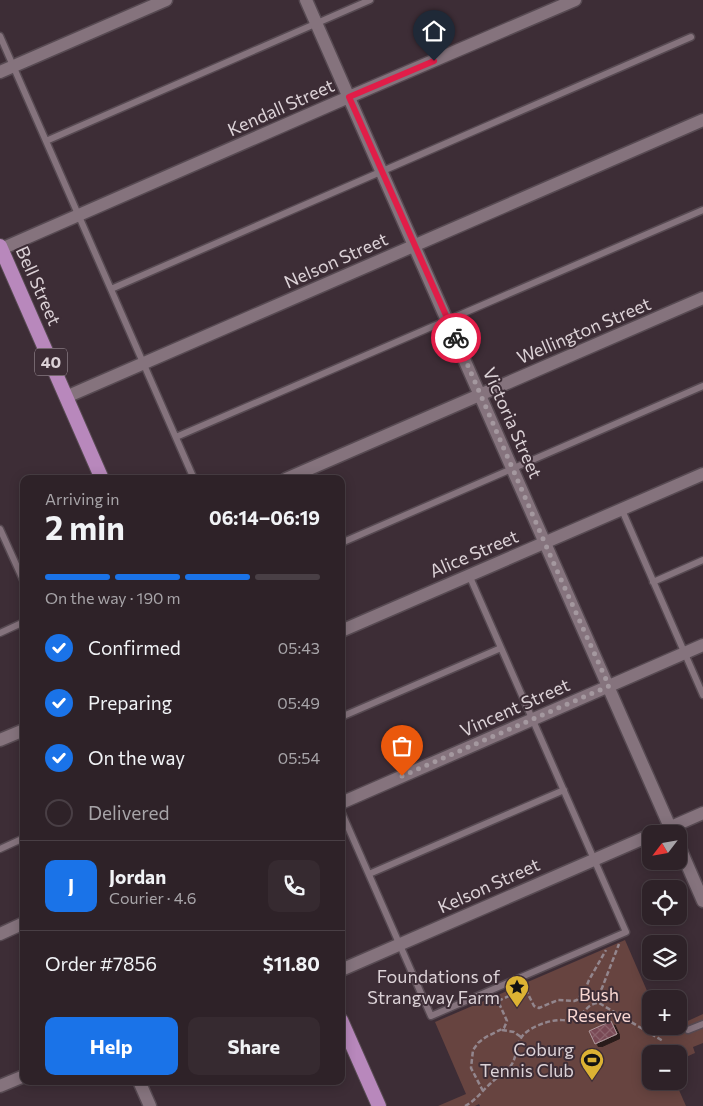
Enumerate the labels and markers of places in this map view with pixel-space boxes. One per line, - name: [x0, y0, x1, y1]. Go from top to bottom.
- pin: [413, 10, 455, 61]
- pin: [381, 725, 423, 776]
- place label: Foundations of Strangway Farm: [367, 965, 501, 1008]
- place icon: Foundations of Strangway Farm: [504, 974, 530, 1008]
- place label: Coburg Tennis Club: [480, 1038, 574, 1081]
- sports icon: Coburg Tennis Club: [579, 1047, 605, 1081]

